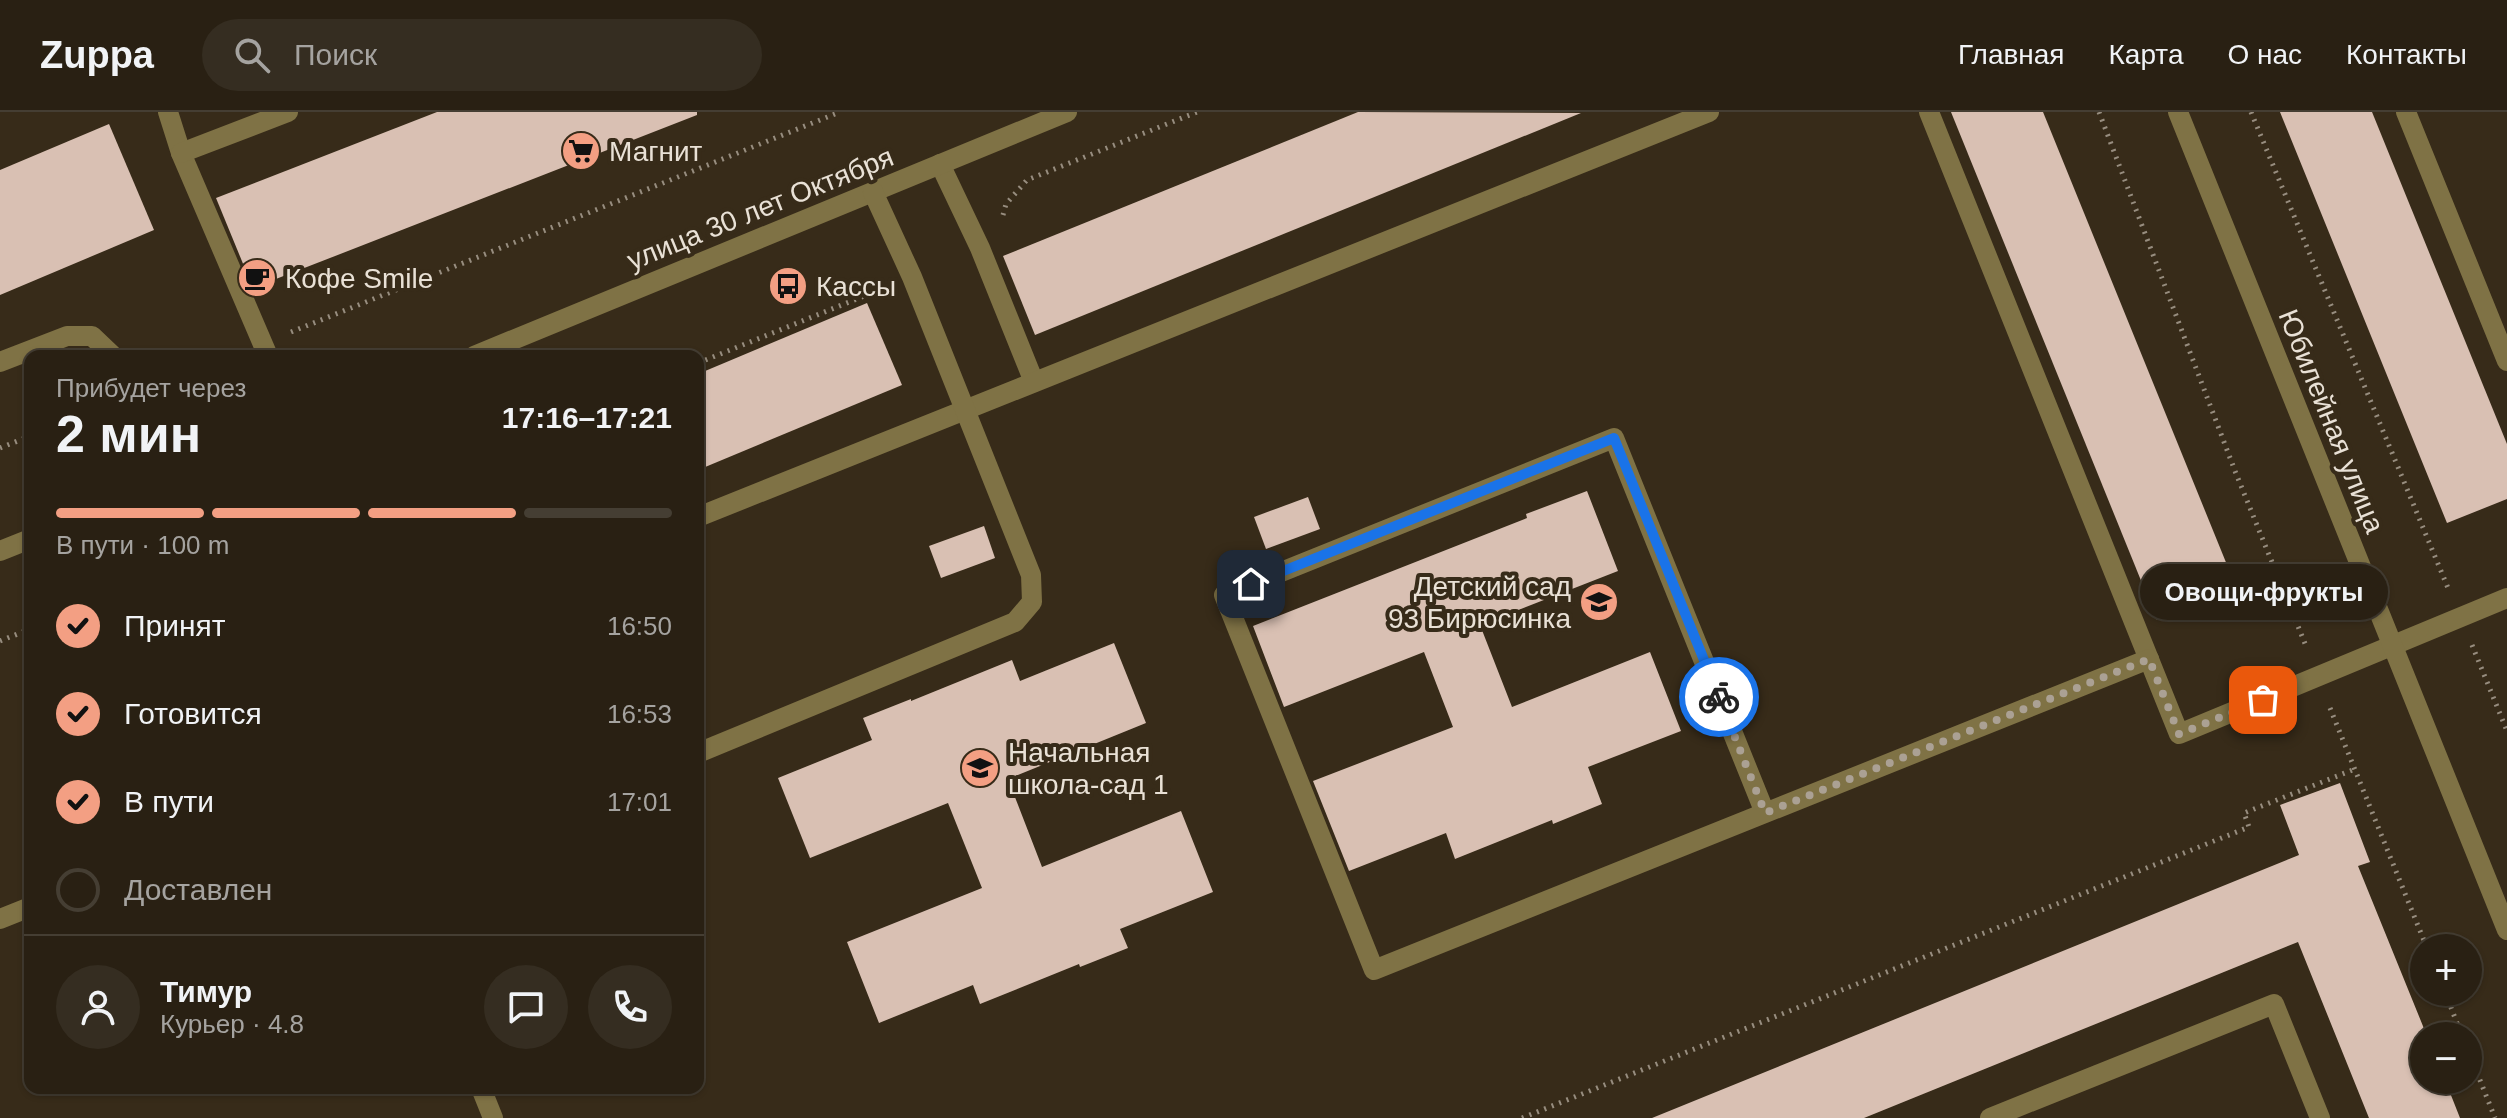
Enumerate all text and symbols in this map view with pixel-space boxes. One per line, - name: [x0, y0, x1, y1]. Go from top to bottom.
- search box: [202, 19, 762, 91]
- icon: search: [230, 33, 274, 77]
- text: Zuppa: [40, 34, 154, 76]
- text: Поиск: [294, 38, 377, 71]
- text: Главная: [1958, 39, 2065, 70]
- text: Карта: [2109, 39, 2183, 70]
- text: О нас: [2227, 39, 2302, 70]
- text: Контакты: [2346, 39, 2467, 70]
- supermarket icon: Магнит: [560, 130, 602, 172]
- place label: Магнит: [609, 136, 703, 167]
- street label: улица 30 лет Октября: [623, 141, 898, 276]
- cafe icon: Кофе Smile: [236, 257, 278, 299]
- place label: Кофе Smile: [285, 263, 433, 294]
- bus stop icon: Кассы: [767, 265, 809, 307]
- place label: Кассы: [816, 271, 896, 302]
- street label: Юбилейная улица: [2272, 305, 2391, 538]
- text: Прибудет через: [56, 373, 246, 403]
- text: 17:16–17:21: [502, 401, 672, 434]
- text: 2 мин: [56, 405, 201, 463]
- text: В пути · 100 m: [56, 530, 229, 560]
- pin: [1217, 550, 1285, 618]
- icon: home: [1229, 562, 1273, 606]
- callout: Овощи-фрукты: [2139, 564, 2387, 620]
- place label: Детский сад 93 Бирюсинка: [1388, 571, 1571, 634]
- text: Овощи-фрукты: [2164, 577, 2364, 607]
- school or university icon: Детский сад 93 Бирюсинка: [1578, 581, 1620, 623]
- icon: check: [56, 604, 100, 648]
- text: Принят: [124, 609, 226, 642]
- text: 16:50: [607, 611, 672, 641]
- courier: [1679, 657, 1759, 737]
- pin: [2229, 666, 2297, 734]
- icon: bike: [1697, 675, 1741, 719]
- icon: bag: [2241, 678, 2285, 722]
- icon: check: [56, 692, 100, 736]
- text: Готовится: [124, 697, 262, 730]
- text: 16:53: [607, 699, 672, 729]
- place label: Начальная школа-сад 1: [1008, 737, 1168, 800]
- school or university icon: Начальная школа-сад 1: [959, 747, 1001, 789]
- icon: check: [56, 780, 100, 824]
- text: В пути: [124, 785, 214, 818]
- text: 17:01: [607, 787, 672, 817]
- text: Доставлен: [124, 873, 272, 906]
- map controls: [2410, 934, 2482, 1094]
- button: +: [2410, 934, 2482, 1006]
- button: person: [56, 965, 140, 1049]
- button: chat: [484, 965, 568, 1049]
- button: phone: [588, 965, 672, 1049]
- text: Тимур: [160, 975, 252, 1008]
- text: Курьер · 4.8: [160, 1009, 304, 1039]
- button: −: [2410, 1022, 2482, 1094]

